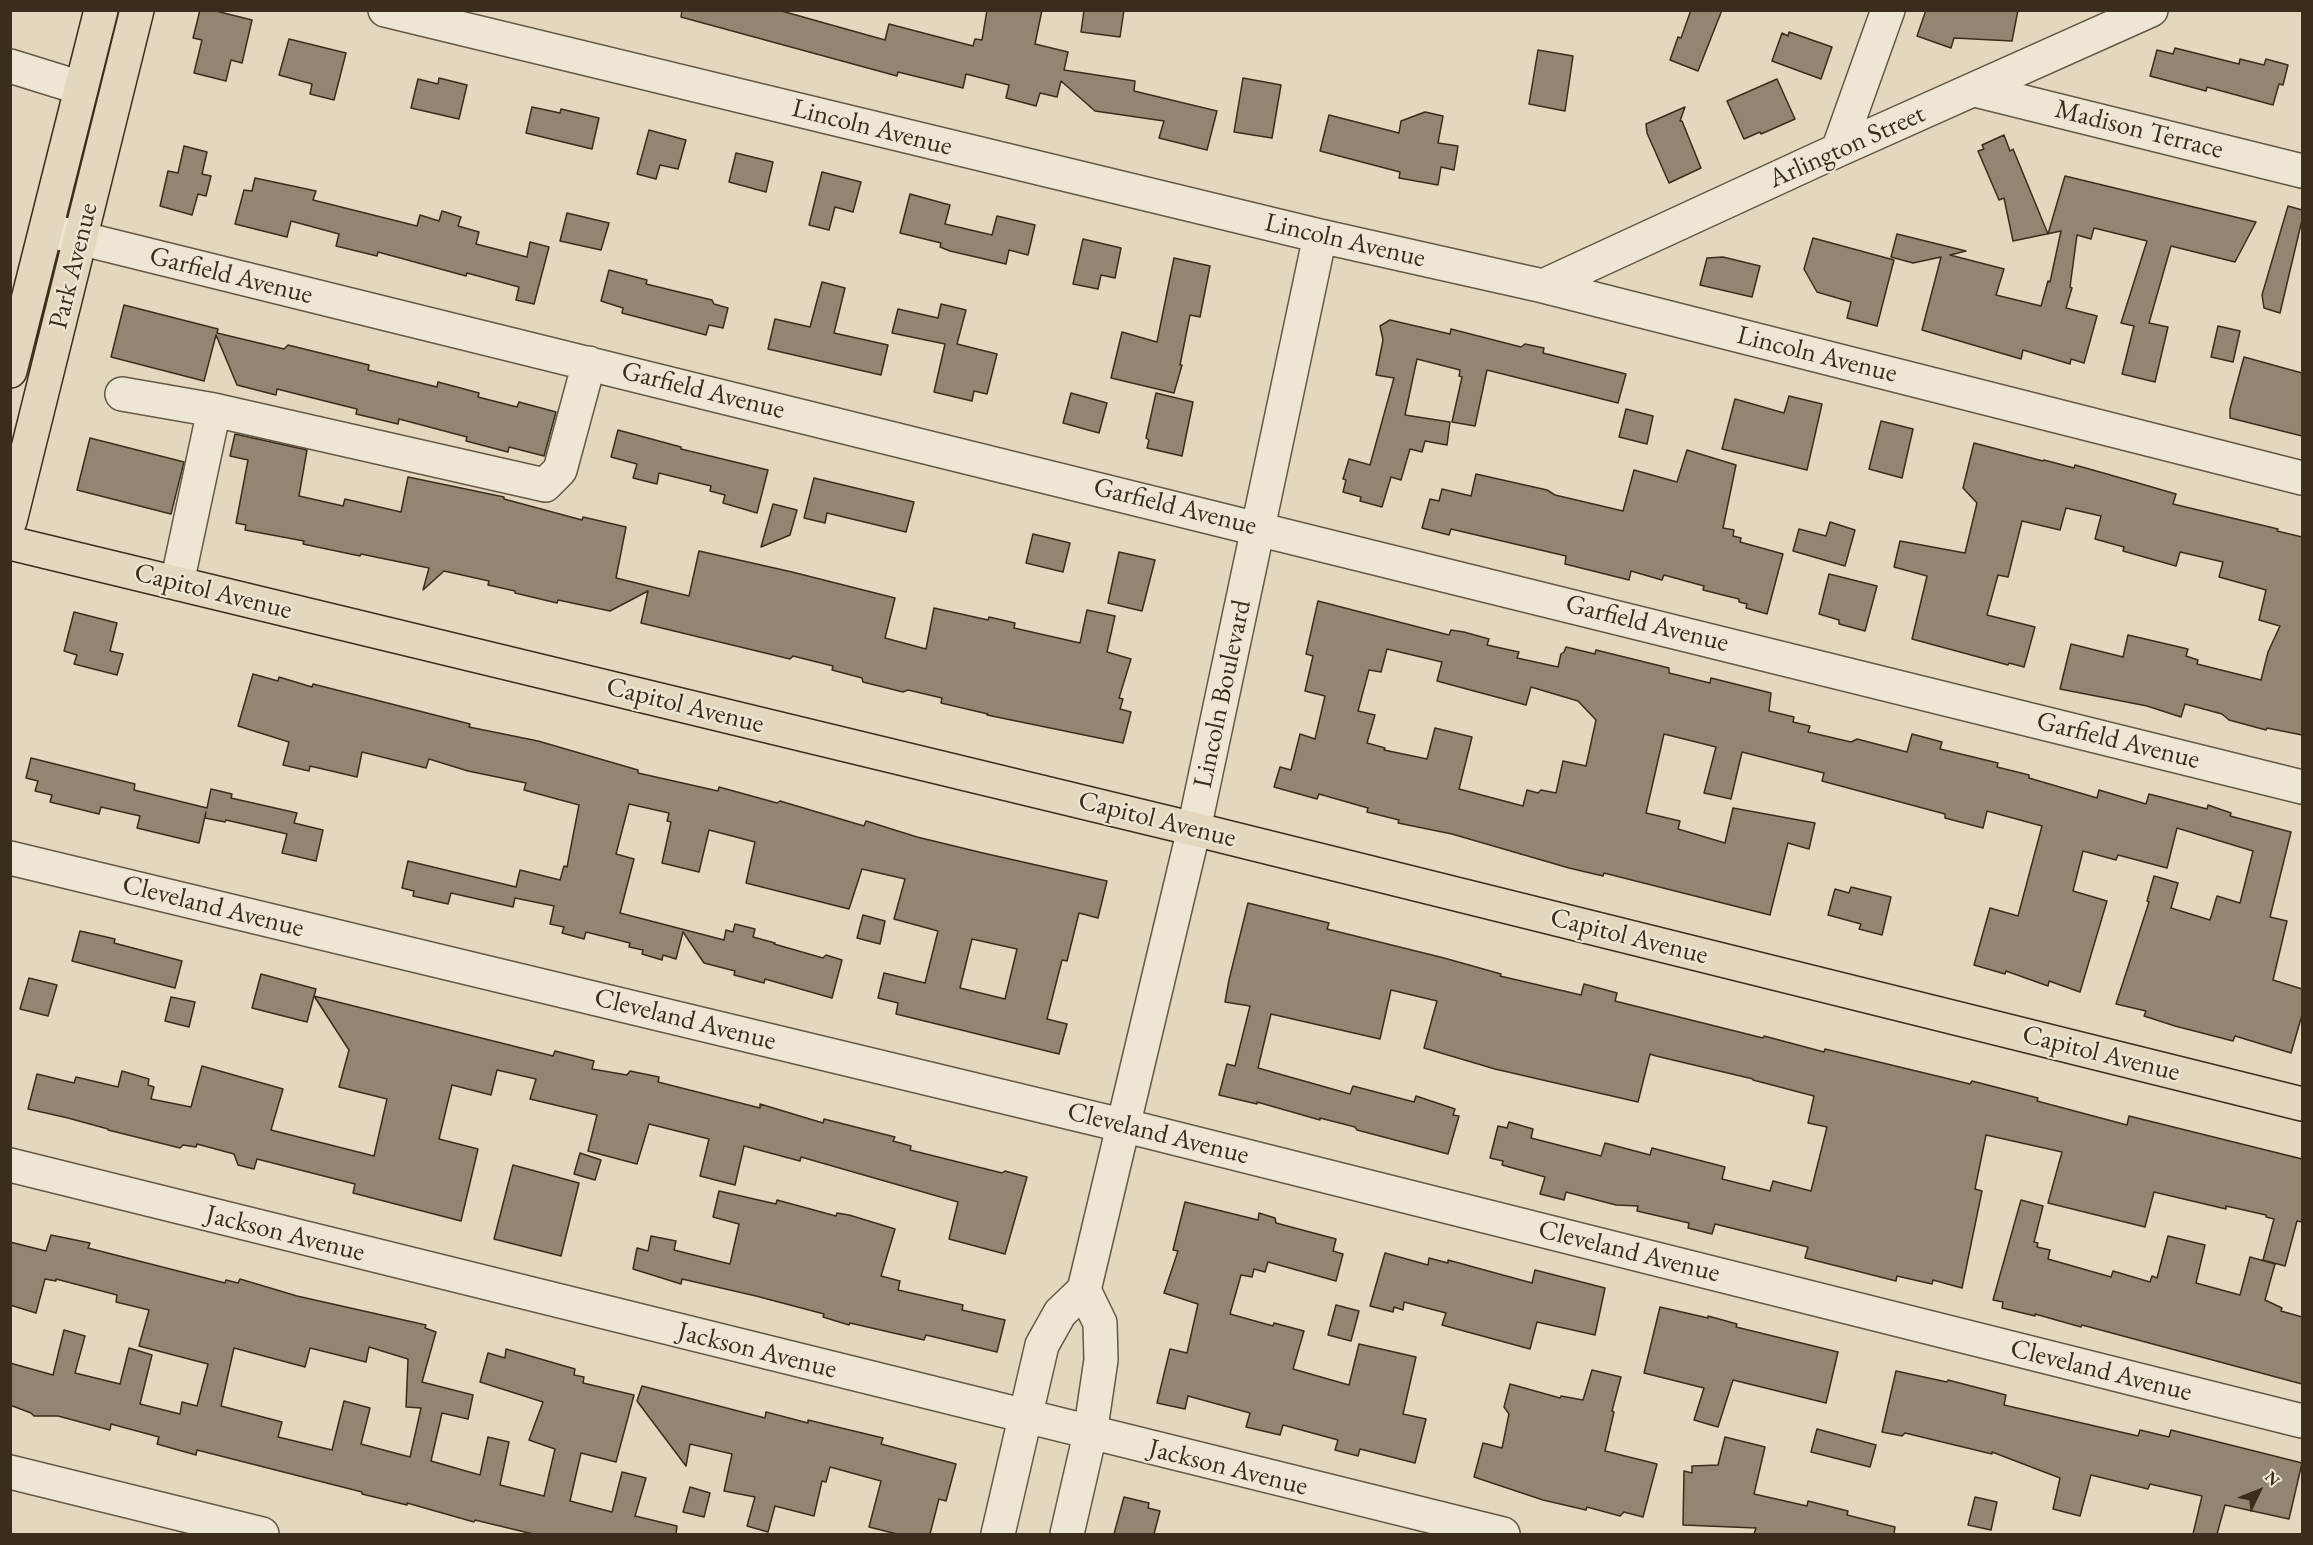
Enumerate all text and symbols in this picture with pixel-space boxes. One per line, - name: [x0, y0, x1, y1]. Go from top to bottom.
- street label: Lincoln Avenue: [789, 92, 955, 164]
- street label: Madison Terrace: [2052, 93, 2226, 167]
- street label: Arlington Street: [1764, 98, 1930, 196]
- street label: Park Avenue: [43, 200, 105, 332]
- street label: Lincoln Avenue: [1262, 207, 1428, 275]
- street label: Garfield Avenue: [146, 240, 316, 312]
- street label: Lincoln Avenue: [1734, 319, 1900, 391]
- street label: Garfield Avenue: [618, 355, 788, 427]
- street label: Garfield Avenue: [1090, 471, 1260, 543]
- street label: Capitol Avenue: [131, 557, 295, 627]
- street label: Garfield Avenue: [1562, 588, 1732, 660]
- street label: Lincoln Boulevard: [1187, 597, 1259, 791]
- street label: Capitol Avenue: [603, 671, 767, 741]
- street label: Garfield Avenue: [2033, 705, 2203, 777]
- street label: Capitol Avenue: [1075, 785, 1239, 855]
- street label: Cleveland Avenue: [119, 869, 307, 945]
- street label: Capitol Avenue: [1547, 902, 1711, 972]
- street label: Cleveland Avenue: [591, 982, 779, 1058]
- street label: Capitol Avenue: [2019, 1019, 2183, 1089]
- street label: Cleveland Avenue: [1064, 1096, 1252, 1172]
- street label: Jackson Avenue: [202, 1199, 368, 1269]
- street label: Cleveland Avenue: [1535, 1214, 1723, 1290]
- street label: Jackson Avenue: [674, 1316, 840, 1386]
- street label: Cleveland Avenue: [2007, 1333, 2195, 1409]
- street label: Jackson Avenue: [1145, 1433, 1311, 1503]
- north arrow: [2229, 1461, 2289, 1521]
- text: N: [2260, 1466, 2285, 1490]

